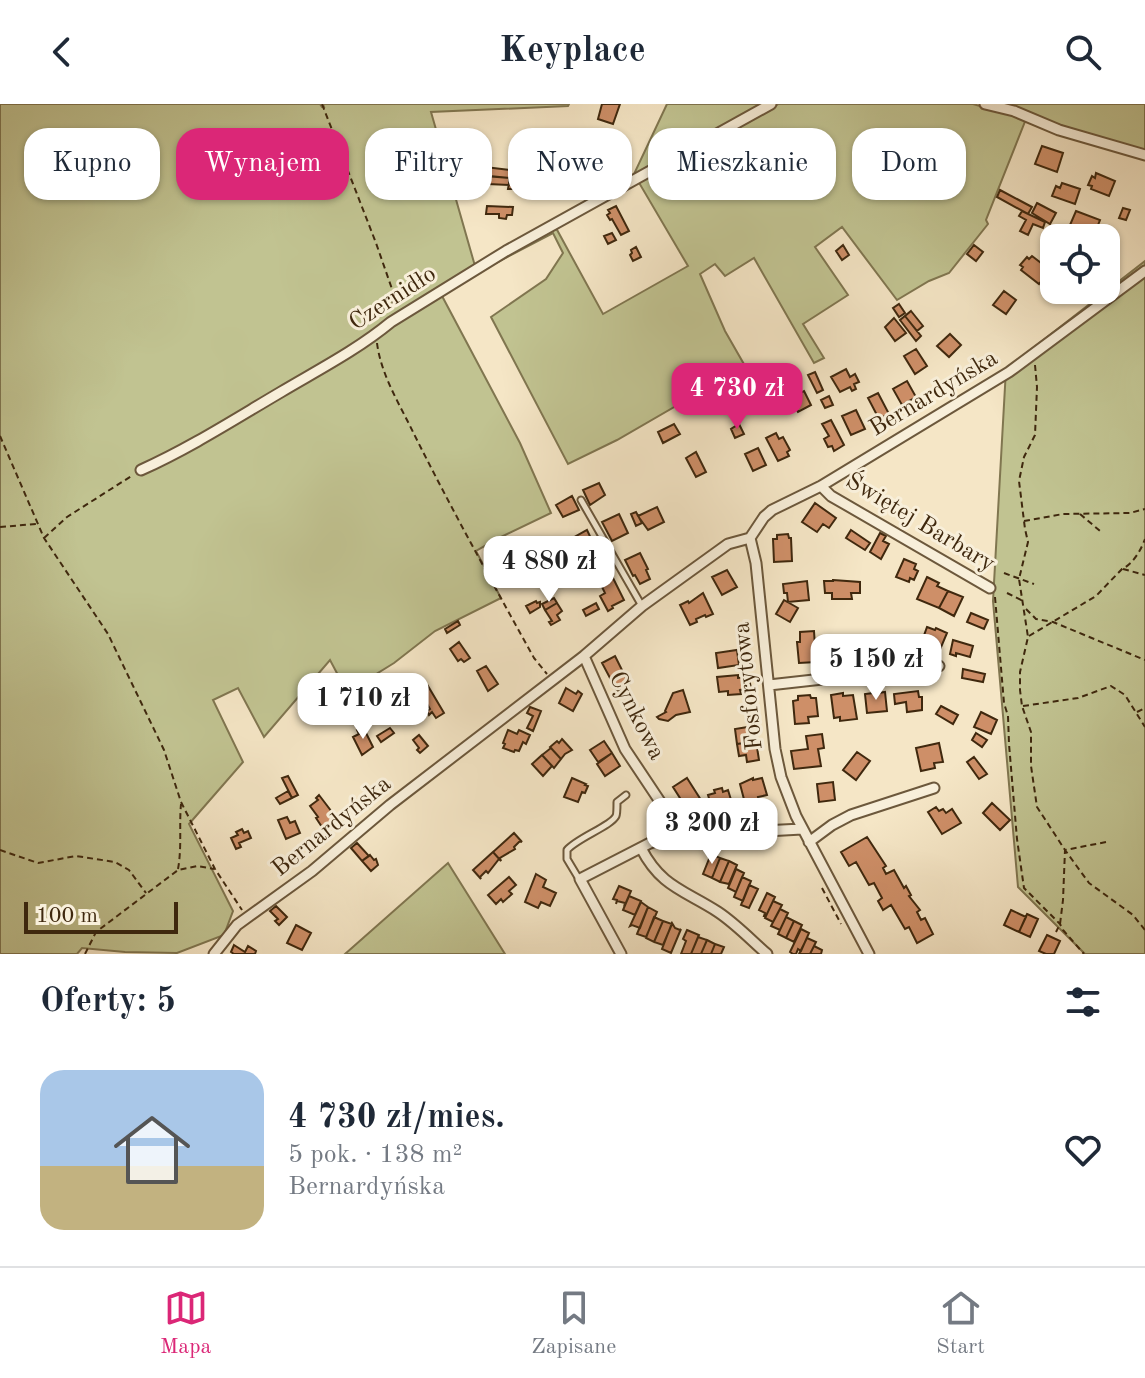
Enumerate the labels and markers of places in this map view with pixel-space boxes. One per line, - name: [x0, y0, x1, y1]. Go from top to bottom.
- pin: 4 730 zł: [654, 363, 820, 431]
- pin: 4 880 zł: [466, 536, 632, 604]
- pin: 5 150 zł: [793, 634, 959, 702]
- pin: 1 710 zł: [280, 673, 446, 741]
- pin: 3 200 zł: [629, 798, 795, 866]

